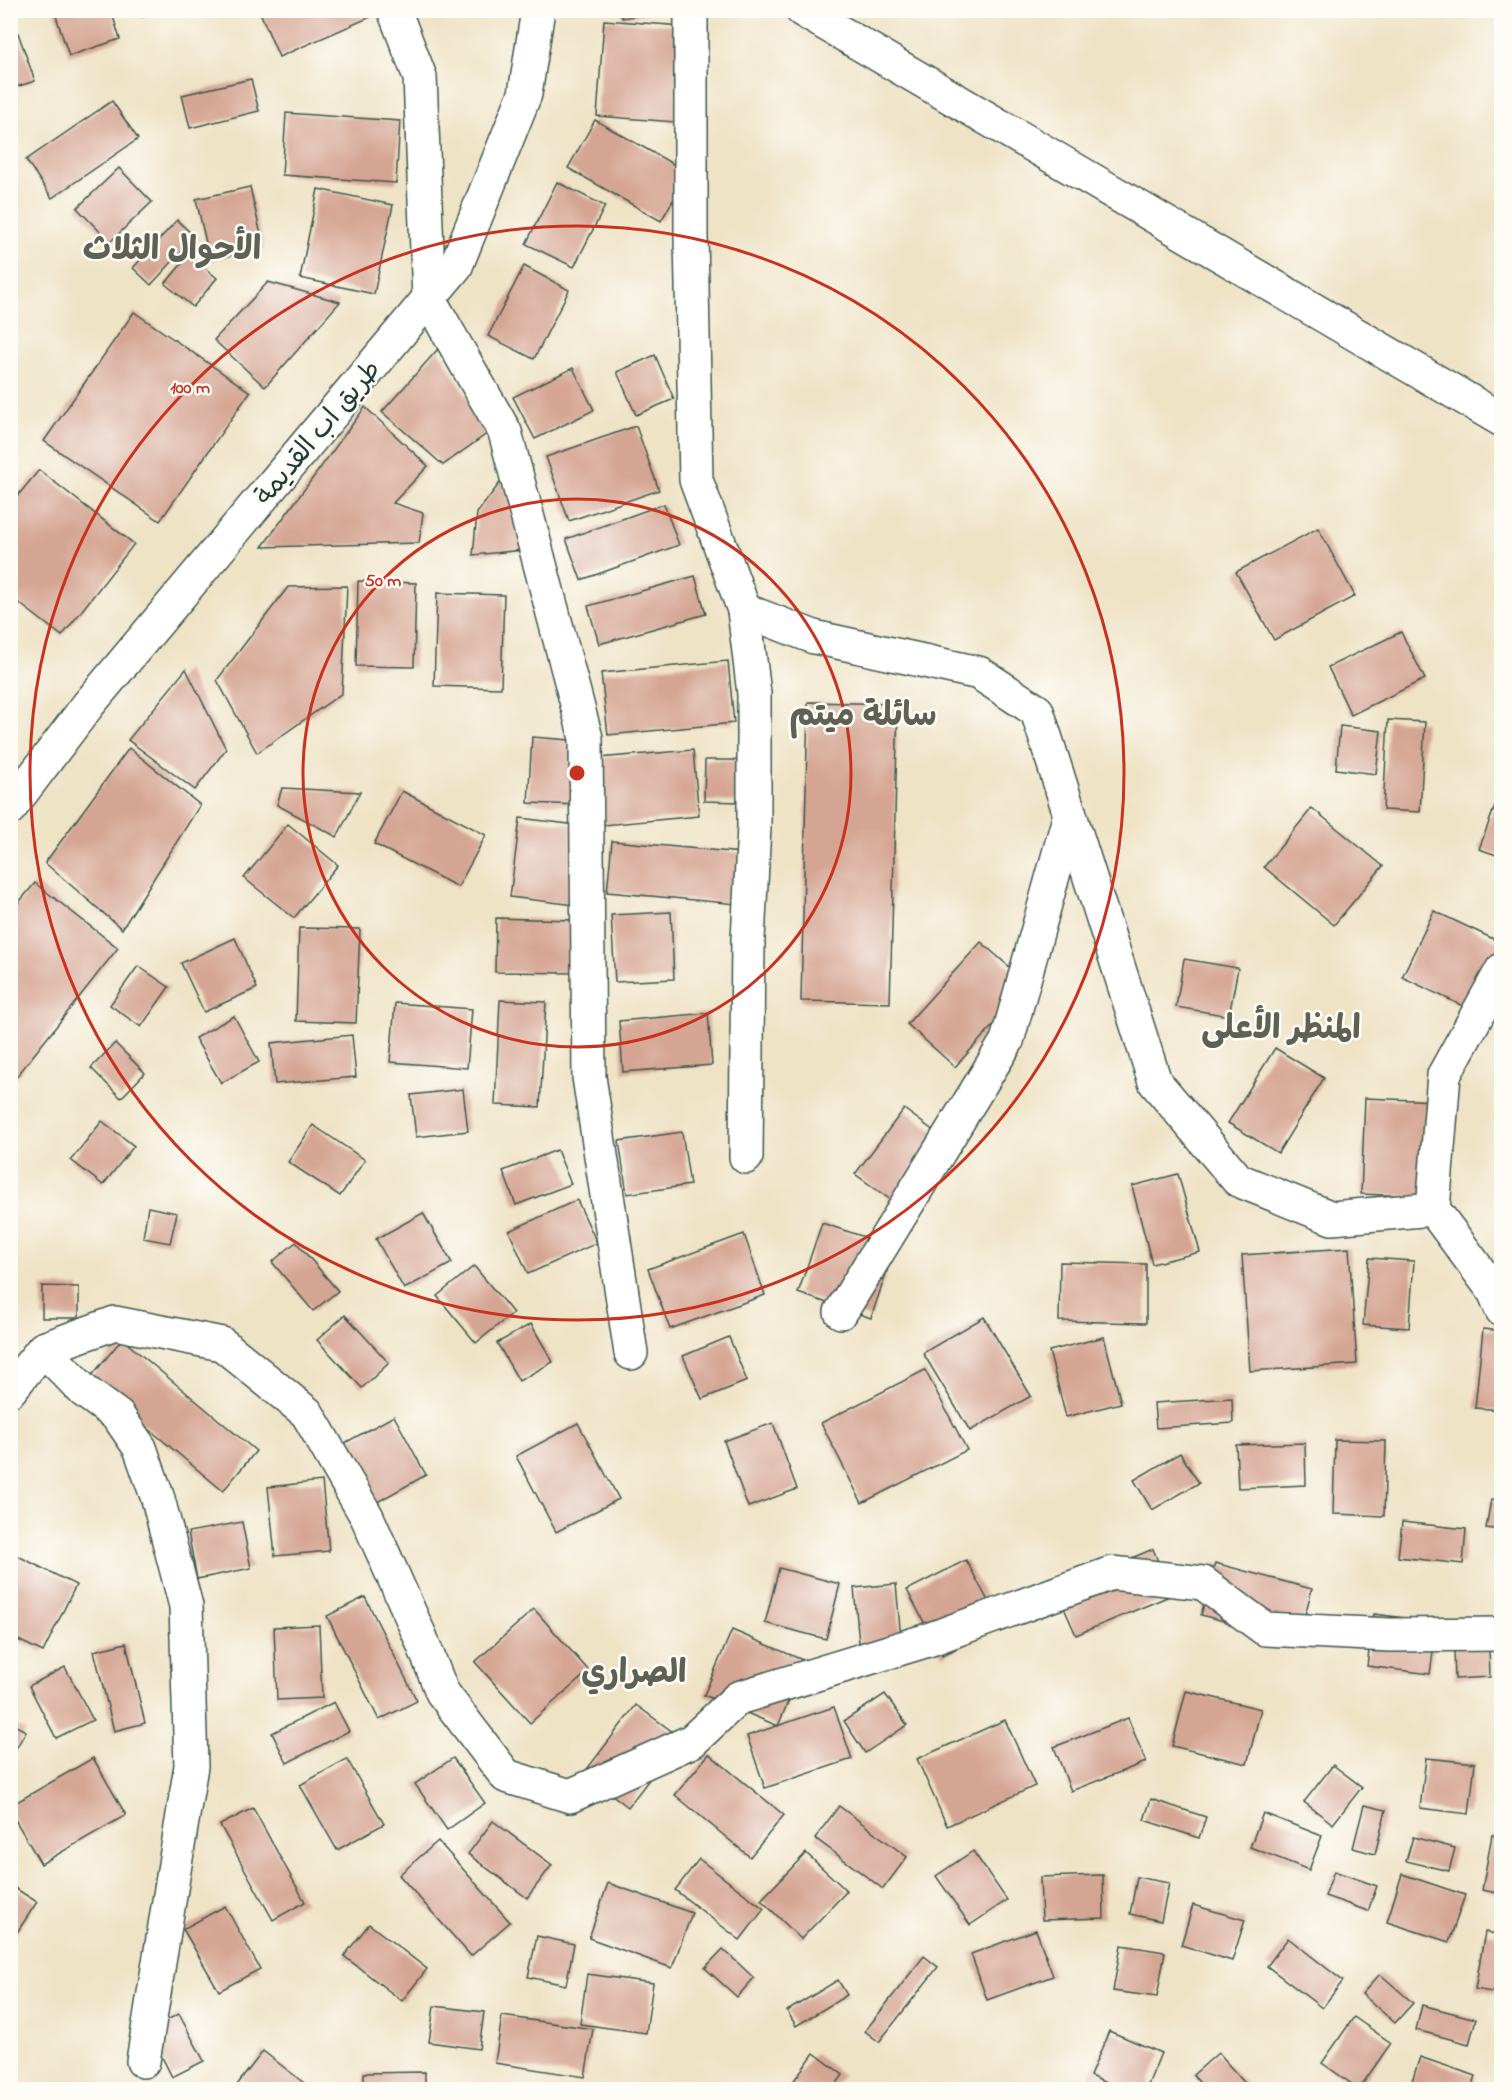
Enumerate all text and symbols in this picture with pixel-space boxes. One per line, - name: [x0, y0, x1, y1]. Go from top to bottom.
- district label: الأحوال الثلاث: [83, 226, 261, 275]
- street label: طريق اب القديمة: [246, 352, 391, 515]
- text: 100 m: [170, 376, 210, 402]
- text: 50 m: [365, 569, 401, 595]
- district label: سائلة ميتم: [789, 693, 937, 741]
- centre of rings: [567, 763, 587, 783]
- district label: المنظر الأعلى: [1201, 1005, 1361, 1054]
- district label: الصراري: [581, 1650, 687, 1698]

